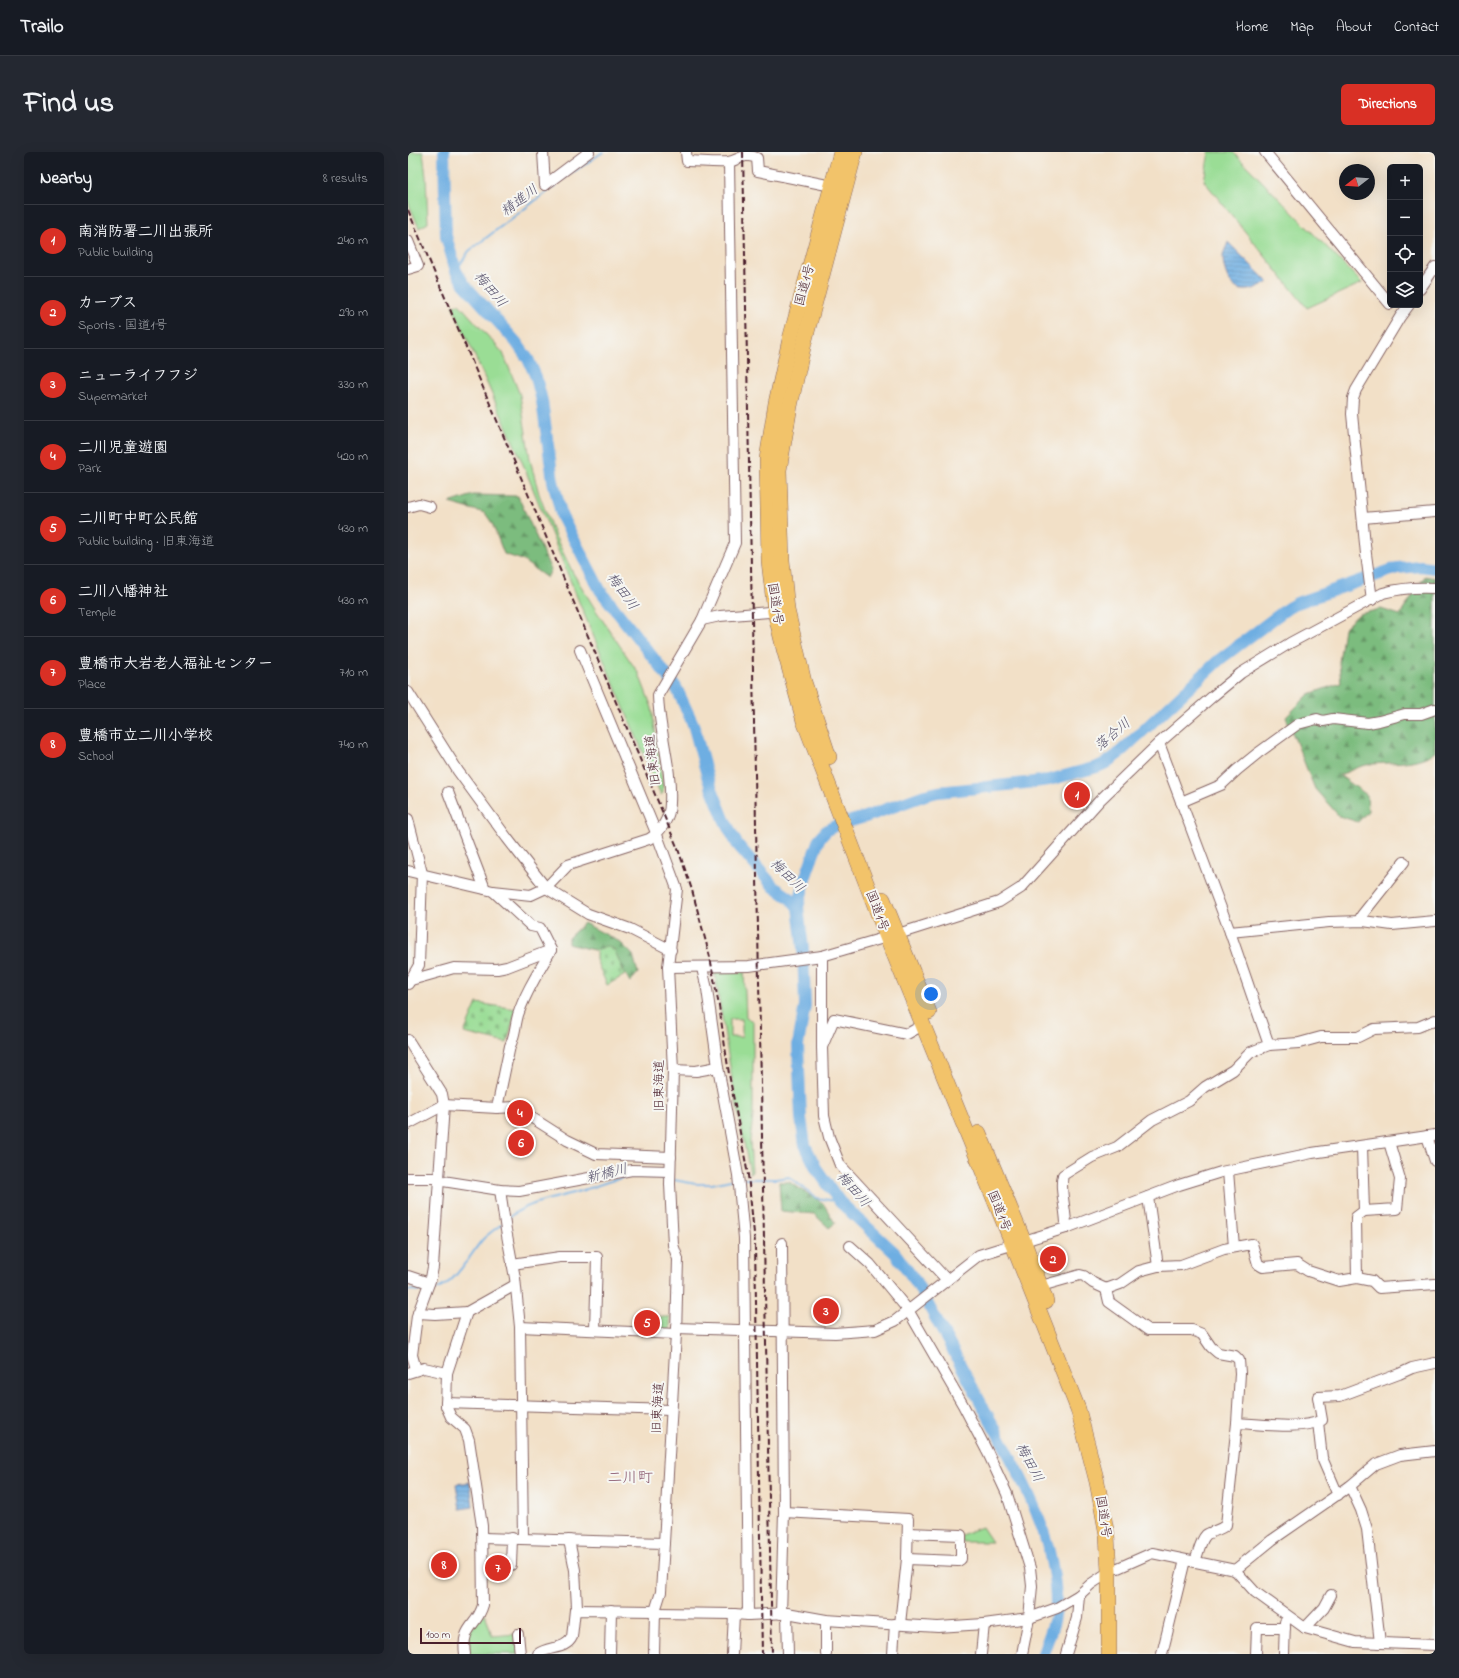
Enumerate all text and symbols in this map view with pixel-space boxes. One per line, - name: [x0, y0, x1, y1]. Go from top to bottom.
- text: Trailo: [20, 14, 64, 41]
- text: Home: [1236, 17, 1268, 38]
- text: Map: [1290, 17, 1314, 38]
- text: About: [1336, 17, 1372, 38]
- text: Contact: [1394, 17, 1439, 38]
- text: Find us: [24, 84, 114, 125]
- button: Directions: [1341, 84, 1435, 125]
- north arrow: [1339, 164, 1375, 200]
- map controls: [1387, 164, 1423, 308]
- button: +: [1387, 164, 1423, 200]
- text: Nearby: [40, 166, 92, 191]
- text: 8 results: [323, 169, 368, 188]
- water label: 精進川: [497, 180, 543, 222]
- button: −: [1387, 200, 1423, 236]
- text: 南消防署二川出張所: [78, 221, 213, 243]
- text: 1: [51, 231, 55, 250]
- text: 240 m: [337, 231, 368, 250]
- button: locate: [1387, 236, 1423, 272]
- text: Public building: [78, 243, 153, 262]
- street label: 国道1号: [790, 262, 820, 308]
- water label: 梅田川: [468, 267, 512, 313]
- button: layers: [1387, 272, 1423, 308]
- text: カーブス: [78, 292, 137, 314]
- text: 2: [50, 303, 56, 322]
- text: 290 m: [339, 303, 368, 322]
- text: Sports · 国道1号: [78, 316, 168, 335]
- text: ニューライフフジ: [78, 365, 197, 387]
- text: 3: [50, 375, 56, 394]
- text: 330 m: [338, 375, 368, 394]
- text: Supermarket: [78, 387, 148, 406]
- text: 二川児童遊園: [78, 437, 168, 459]
- text: 4: [50, 447, 56, 466]
- text: 420 m: [337, 447, 368, 466]
- text: Park: [78, 459, 102, 478]
- text: 二川町中町公民館: [78, 508, 198, 530]
- text: 5: [49, 519, 57, 538]
- text: 430 m: [338, 519, 368, 538]
- text: Public building · 旧東海道: [78, 532, 214, 551]
- water label: 梅田川: [601, 569, 643, 615]
- text: 二川八幡神社: [78, 581, 168, 603]
- street label: 国道1号: [762, 581, 788, 627]
- text: 6: [50, 591, 56, 610]
- text: 430 m: [338, 591, 368, 610]
- text: Temple: [78, 603, 116, 622]
- text: 豊橋市大岩老人福祉センター: [78, 653, 273, 675]
- text: 7: [50, 663, 56, 682]
- text: 710 m: [340, 663, 368, 682]
- text: Place: [78, 675, 106, 694]
- water label: 落合川: [1090, 713, 1136, 757]
- text: 豊橋市立二川小学校: [78, 725, 213, 747]
- street label: 旧東海道: [640, 733, 666, 787]
- text: 8: [51, 735, 55, 754]
- text: 740 m: [338, 735, 368, 754]
- text: School: [78, 747, 114, 766]
- pin: 1: [1064, 780, 1090, 810]
- water label: 梅田川: [765, 854, 809, 898]
- street label: 国道1号: [860, 887, 894, 935]
- your location: [921, 984, 941, 1004]
- street label: 旧東海道: [650, 1060, 669, 1112]
- pin: 4: [507, 1098, 533, 1128]
- pin: 6: [508, 1128, 534, 1158]
- water label: 新橋川: [584, 1159, 630, 1189]
- water label: 梅田川: [831, 1167, 875, 1213]
- street label: 国道1号: [982, 1187, 1016, 1235]
- pin: 2: [1040, 1244, 1066, 1274]
- pin: 3: [813, 1296, 839, 1326]
- pin: 5: [634, 1308, 660, 1338]
- street label: 旧東海道: [647, 1382, 669, 1434]
- water label: 梅田川: [1010, 1440, 1048, 1486]
- district label: 二川町: [607, 1467, 653, 1489]
- street label: 国道1号: [1090, 1494, 1116, 1540]
- pin: 8: [431, 1550, 457, 1580]
- pin: 7: [485, 1553, 511, 1583]
- scale bar: [420, 1626, 521, 1645]
- text: 100 m: [426, 1627, 450, 1643]

